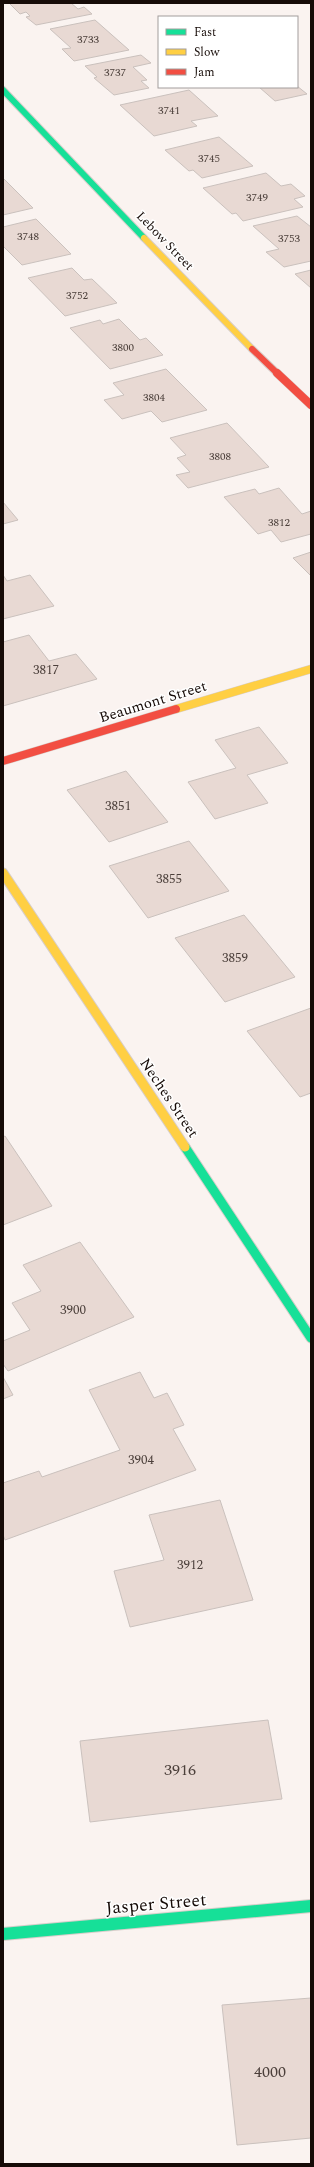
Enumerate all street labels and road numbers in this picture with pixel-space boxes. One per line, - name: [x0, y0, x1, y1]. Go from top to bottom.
- street label: Lebow Street: [131, 207, 199, 276]
- street label: Beaumont Street: [96, 675, 210, 729]
- street label: Neches Street: [134, 1053, 204, 1143]
- street label: Jasper Street: [105, 1886, 207, 1922]

